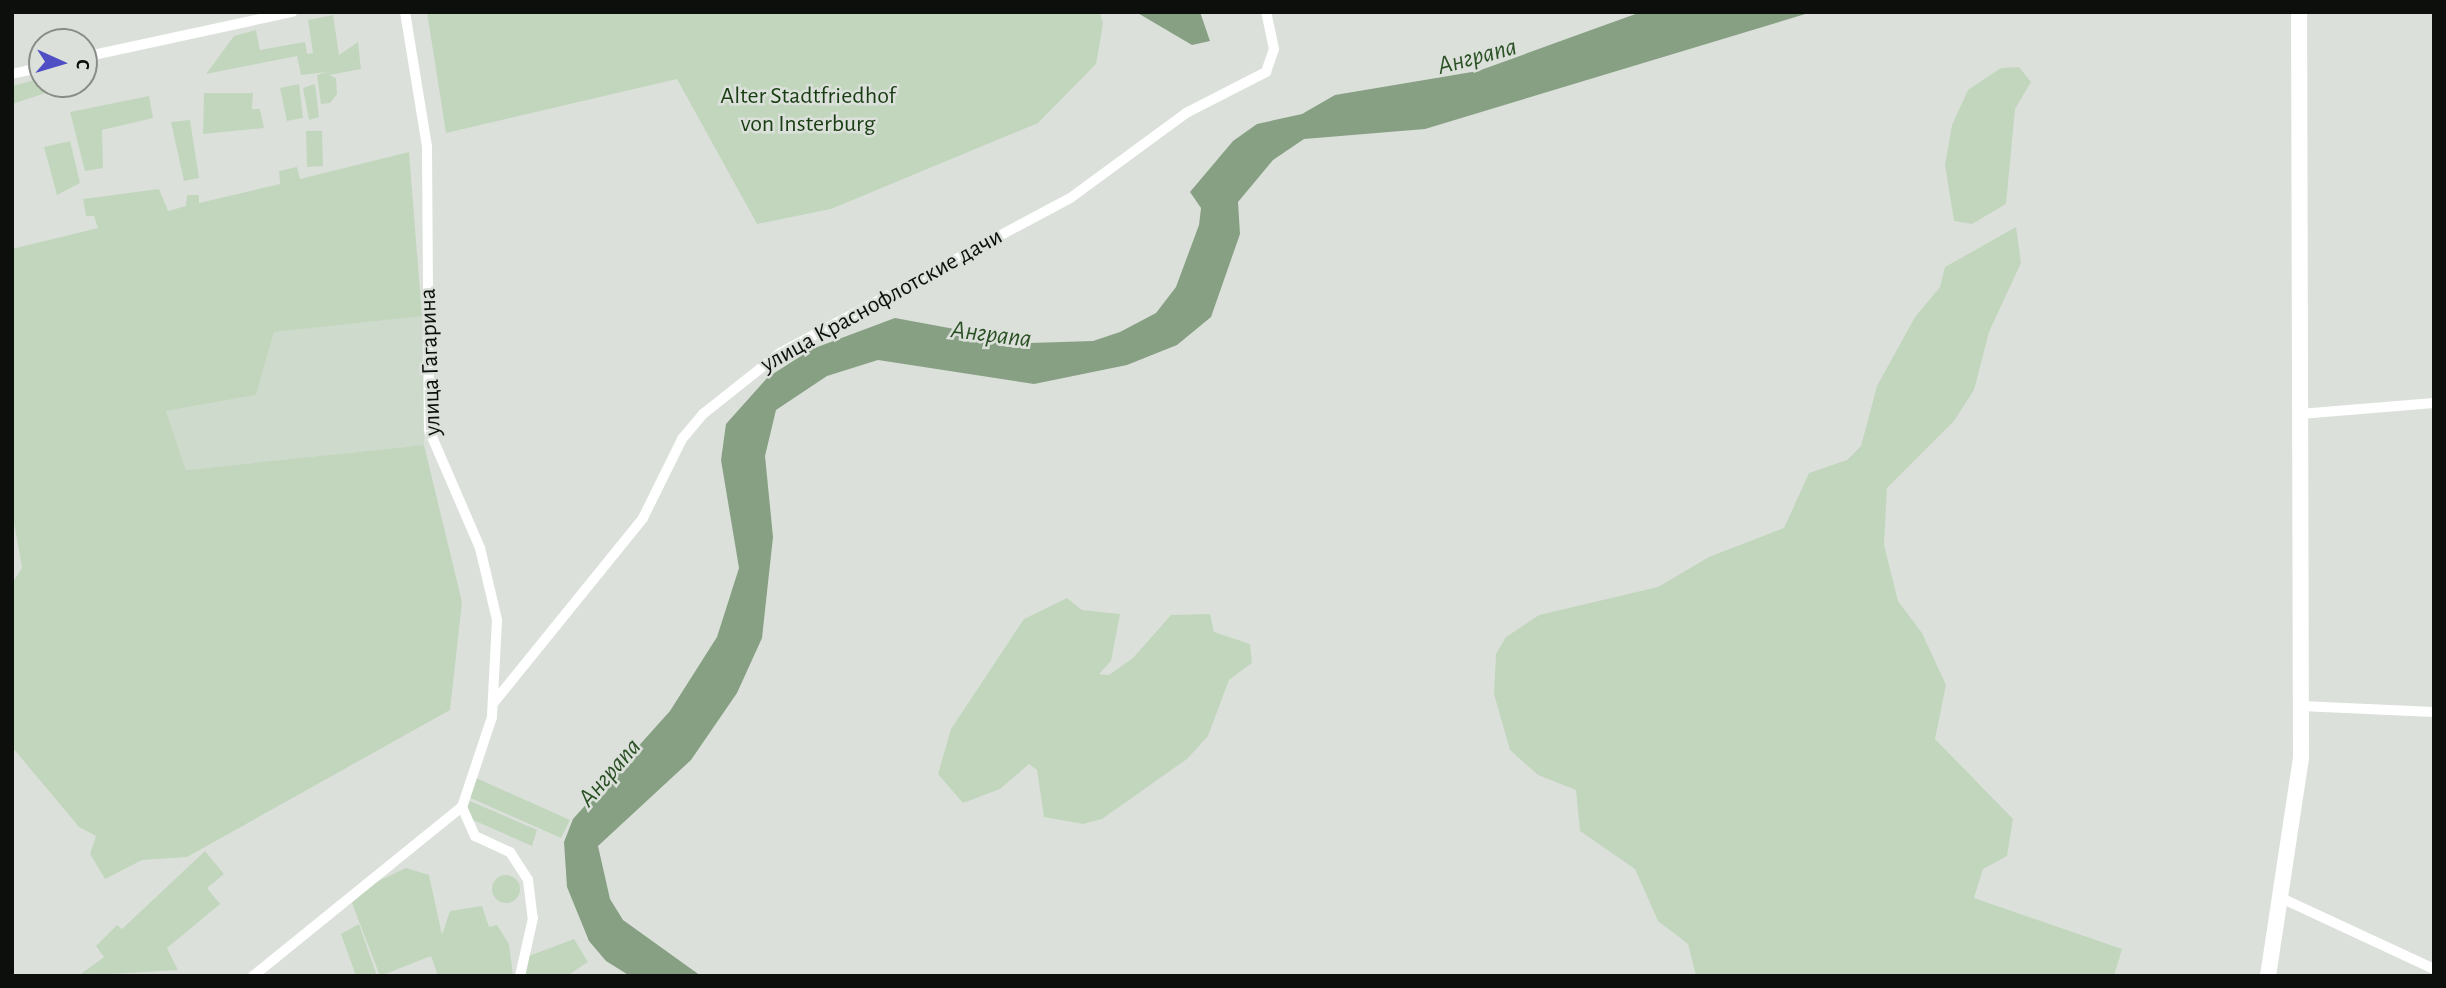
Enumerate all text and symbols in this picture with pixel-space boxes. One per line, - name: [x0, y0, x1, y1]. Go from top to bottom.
- north arrow: [28, 28, 98, 98]
- water label: Анграпа: [1434, 31, 1520, 83]
- text: С: [73, 58, 92, 70]
- park label: Alter Stadtfriedhof von Insterburg: [720, 83, 896, 139]
- street label: улица Краснофлотские дачи: [756, 222, 1008, 380]
- street label: улица Гагарина: [414, 288, 448, 436]
- water label: Анграпа: [949, 315, 1033, 355]
- water label: Анграпа: [572, 732, 648, 814]

